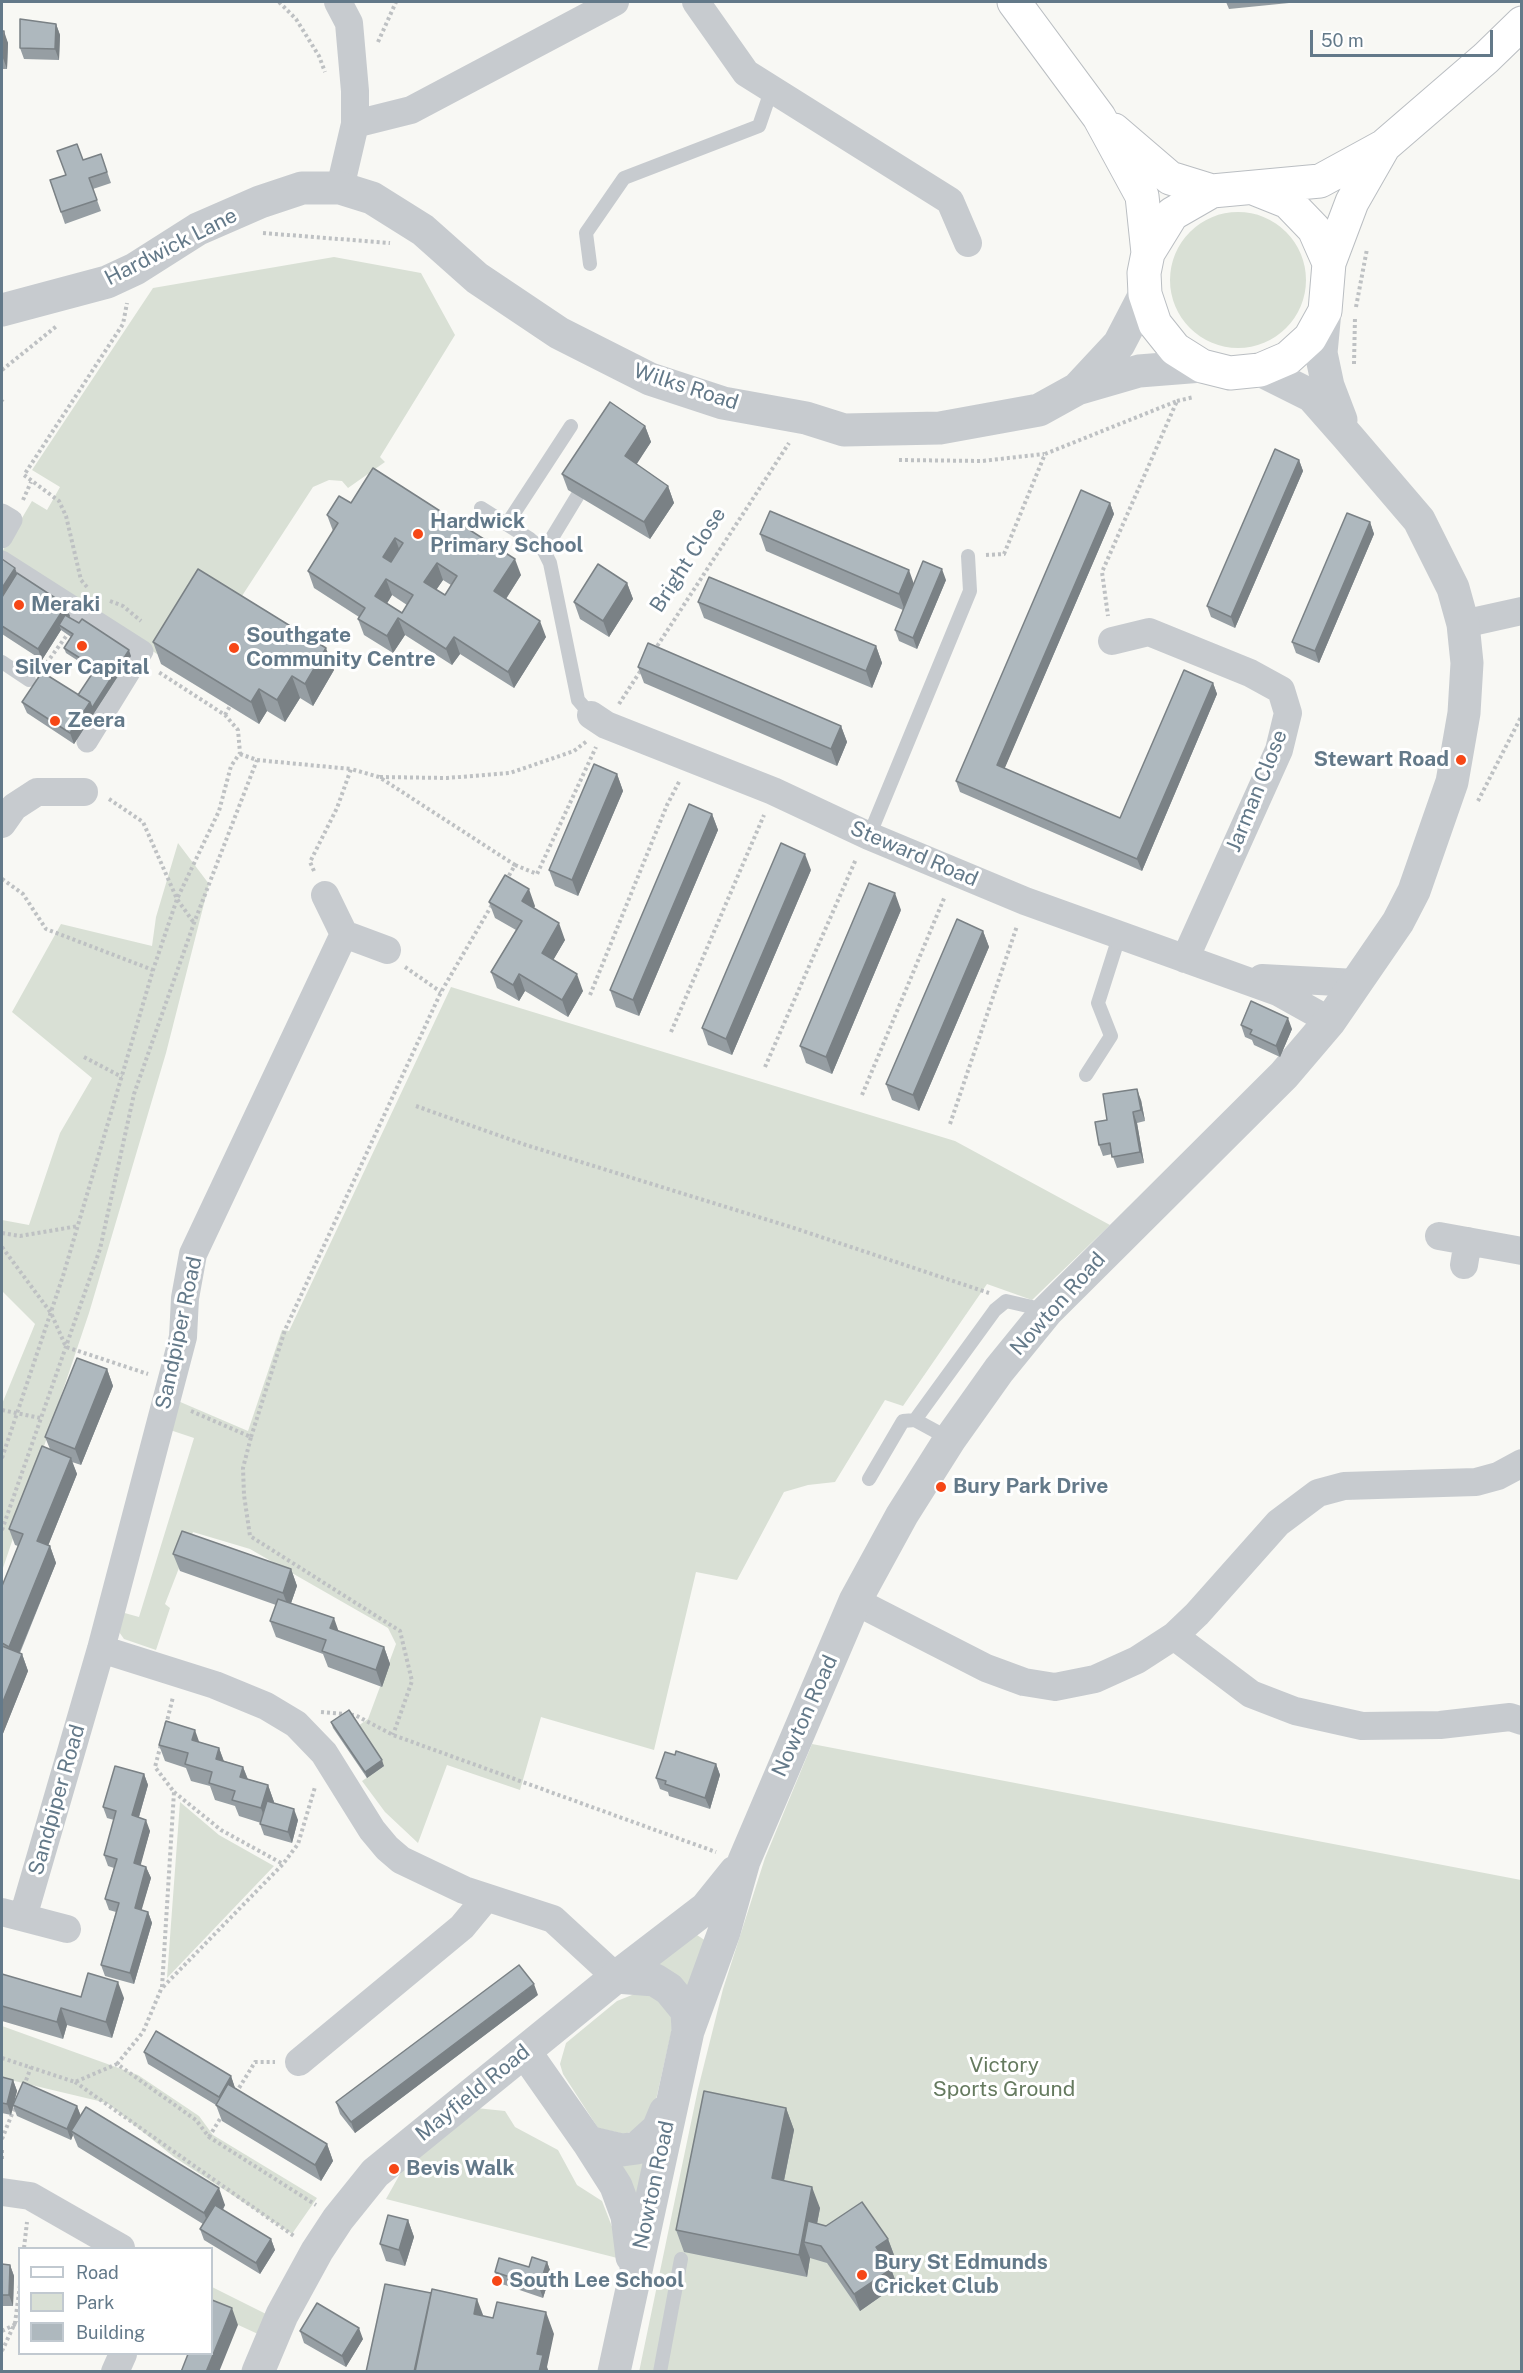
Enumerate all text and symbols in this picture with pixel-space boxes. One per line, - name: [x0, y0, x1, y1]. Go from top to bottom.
- scale bar: [1313, 18, 1496, 56]
- text: 50 m: [1321, 30, 1364, 51]
- street label: Hardwick Lane: [101, 203, 241, 291]
- street label: Wilks Road: [630, 358, 742, 416]
- street label: Bright Close: [645, 503, 731, 617]
- place label: Hardwick Primary School: [430, 509, 583, 559]
- marker: Hardwick Primary School: [411, 527, 425, 541]
- place label: Meraki: [31, 592, 100, 618]
- marker: Meraki: [12, 598, 26, 612]
- place label: Southgate Community Centre: [246, 623, 436, 673]
- marker: Silver Capital: [75, 639, 89, 653]
- marker: Southgate Community Centre: [227, 641, 241, 655]
- place label: Silver Capital: [14, 655, 150, 681]
- place label: Zeera: [67, 708, 125, 734]
- marker: Zeera: [48, 714, 62, 728]
- street label: Jarman Close: [1221, 726, 1293, 856]
- place label: Stewart Road: [1314, 747, 1449, 773]
- marker: Stewart Road: [1454, 753, 1468, 767]
- street label: Steward Road: [846, 816, 982, 892]
- street label: Nowton Road: [1005, 1247, 1111, 1361]
- street label: Sandpiper Road: [150, 1254, 208, 1412]
- place label: Bury Park Drive: [953, 1474, 1108, 1500]
- marker: Bury Park Drive: [934, 1480, 948, 1494]
- street label: Nowton Road: [767, 1651, 843, 1781]
- street label: Sandpiper Road: [23, 1722, 91, 1878]
- street label: Mayfield Road: [411, 2039, 535, 2147]
- park label: Victory Sports Ground: [933, 2053, 1075, 2103]
- street label: Nowton Road: [628, 2119, 680, 2251]
- place label: Bevis Walk: [406, 2156, 515, 2182]
- marker: Bevis Walk: [387, 2162, 401, 2176]
- legend: [18, 2247, 213, 2355]
- place label: Bury St Edmunds Cricket Club: [874, 2250, 1048, 2300]
- text: Road: [76, 2262, 119, 2283]
- place label: South Lee School: [509, 2268, 684, 2294]
- marker: Bury St Edmunds Cricket Club: [855, 2268, 869, 2282]
- marker: South Lee School: [490, 2274, 504, 2288]
- text: Park: [76, 2292, 114, 2313]
- text: Building: [76, 2322, 145, 2343]

